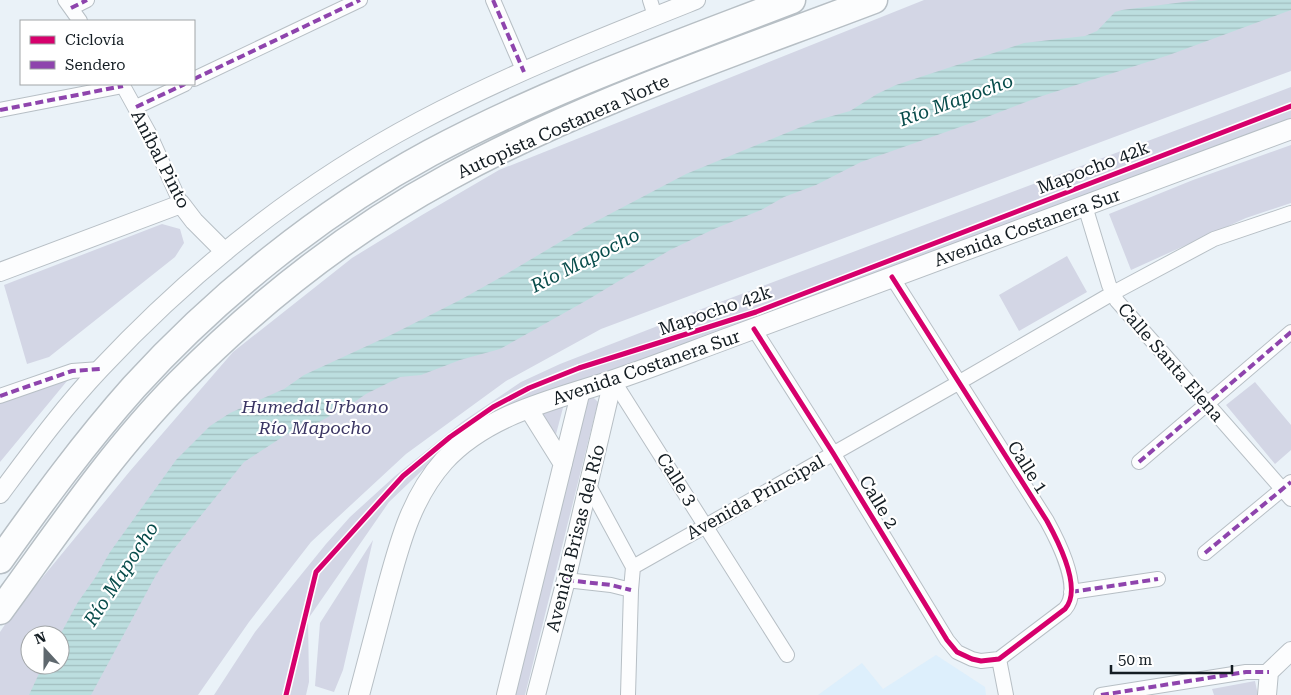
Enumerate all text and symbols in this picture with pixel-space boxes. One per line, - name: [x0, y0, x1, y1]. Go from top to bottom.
- legend: [20, 20, 195, 85]
- text: Ciclovía: [65, 31, 124, 49]
- text: Sendero: [65, 56, 126, 74]
- water label: Río Mapocho: [895, 69, 1016, 132]
- street label: Autopista Costanera Norte: [454, 70, 672, 182]
- street label: Aníbal Pinto: [127, 106, 195, 212]
- street label: Mapocho 42k: [1034, 136, 1152, 198]
- street label: Avenida Costanera Sur: [931, 183, 1123, 271]
- water label: Río Mapocho: [526, 223, 643, 298]
- street label: Mapocho 42k: [656, 281, 774, 339]
- street label: Calle Santa Elena: [1114, 298, 1228, 426]
- street label: Avenida Costanera Sur: [549, 325, 743, 409]
- park label: Humedal Urbano Río Mapocho: [241, 396, 388, 438]
- street label: Calle 1: [1003, 437, 1053, 497]
- street label: Avenida Brisas del Río: [542, 442, 608, 634]
- street label: Calle 3: [652, 449, 702, 509]
- street label: Avenida Principal: [682, 450, 828, 544]
- street label: Calle 2: [855, 472, 903, 532]
- water label: Río Mapocho: [78, 518, 163, 631]
- north arrow: [20, 625, 70, 675]
- text: N: [32, 628, 48, 647]
- scale bar: [1111, 642, 1232, 674]
- text: 50 m: [1118, 651, 1153, 669]

